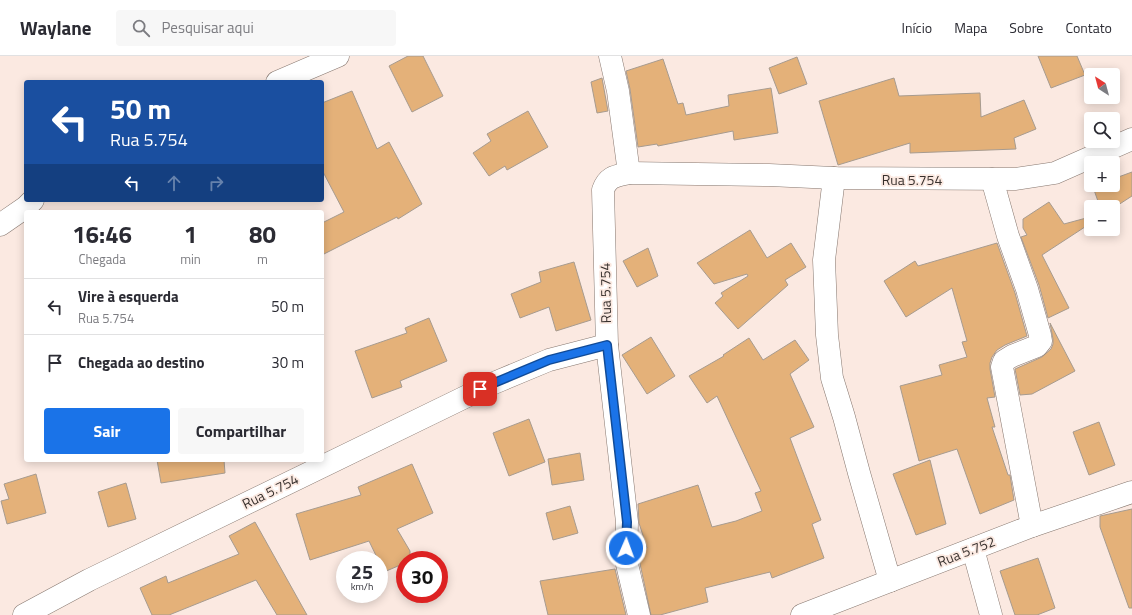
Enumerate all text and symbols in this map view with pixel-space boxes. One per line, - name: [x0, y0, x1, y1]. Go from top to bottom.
- search box: [116, 10, 396, 46]
- text: Waylane: [20, 13, 92, 42]
- text: Pesquisar aqui: [162, 16, 254, 39]
- icon: search: [130, 17, 152, 39]
- text: Início: [902, 17, 932, 38]
- text: Mapa: [954, 17, 987, 38]
- text: Sobre: [1009, 17, 1043, 38]
- text: Contato: [1065, 17, 1112, 38]
- north arrow: [1084, 68, 1120, 104]
- map controls: [1084, 68, 1120, 236]
- text: 50 m: [110, 87, 171, 130]
- icon: left: [44, 96, 96, 148]
- button: search: [1084, 112, 1120, 148]
- text: Rua 5.754: [110, 126, 188, 153]
- button: +: [1084, 156, 1120, 192]
- street label: Rua 5.754: [882, 169, 942, 190]
- icon: left: [121, 172, 143, 194]
- icon: ahead: [163, 172, 185, 194]
- icon: right: [205, 172, 227, 194]
- button: −: [1084, 200, 1120, 236]
- text: 16:46: [72, 216, 132, 252]
- text: 1: [184, 216, 197, 252]
- text: 80: [249, 216, 276, 252]
- text: Chegada: [78, 249, 126, 269]
- text: min: [180, 249, 201, 269]
- text: m: [257, 249, 268, 269]
- street label: Rua 5.754: [594, 262, 616, 323]
- text: Vire à esquerda: [78, 285, 179, 308]
- text: 50 m: [271, 295, 304, 318]
- icon: left: [44, 296, 66, 318]
- text: Rua 5.754: [78, 308, 134, 328]
- text: Chegada ao destino: [78, 351, 204, 374]
- text: 30 m: [271, 351, 304, 374]
- icon: arrive: [44, 352, 66, 374]
- pin: [463, 372, 497, 406]
- icon: arrive: [469, 378, 491, 400]
- button: Sair: [44, 408, 170, 454]
- button: Compartilhar: [178, 408, 304, 454]
- street label: Rua 5.754: [238, 468, 302, 514]
- position arrow: [605, 527, 647, 569]
- street label: Rua 5.752: [934, 530, 998, 572]
- speed limit sign: 30: [396, 551, 448, 603]
- text: 25: [351, 556, 373, 587]
- text: km/h: [351, 579, 373, 594]

